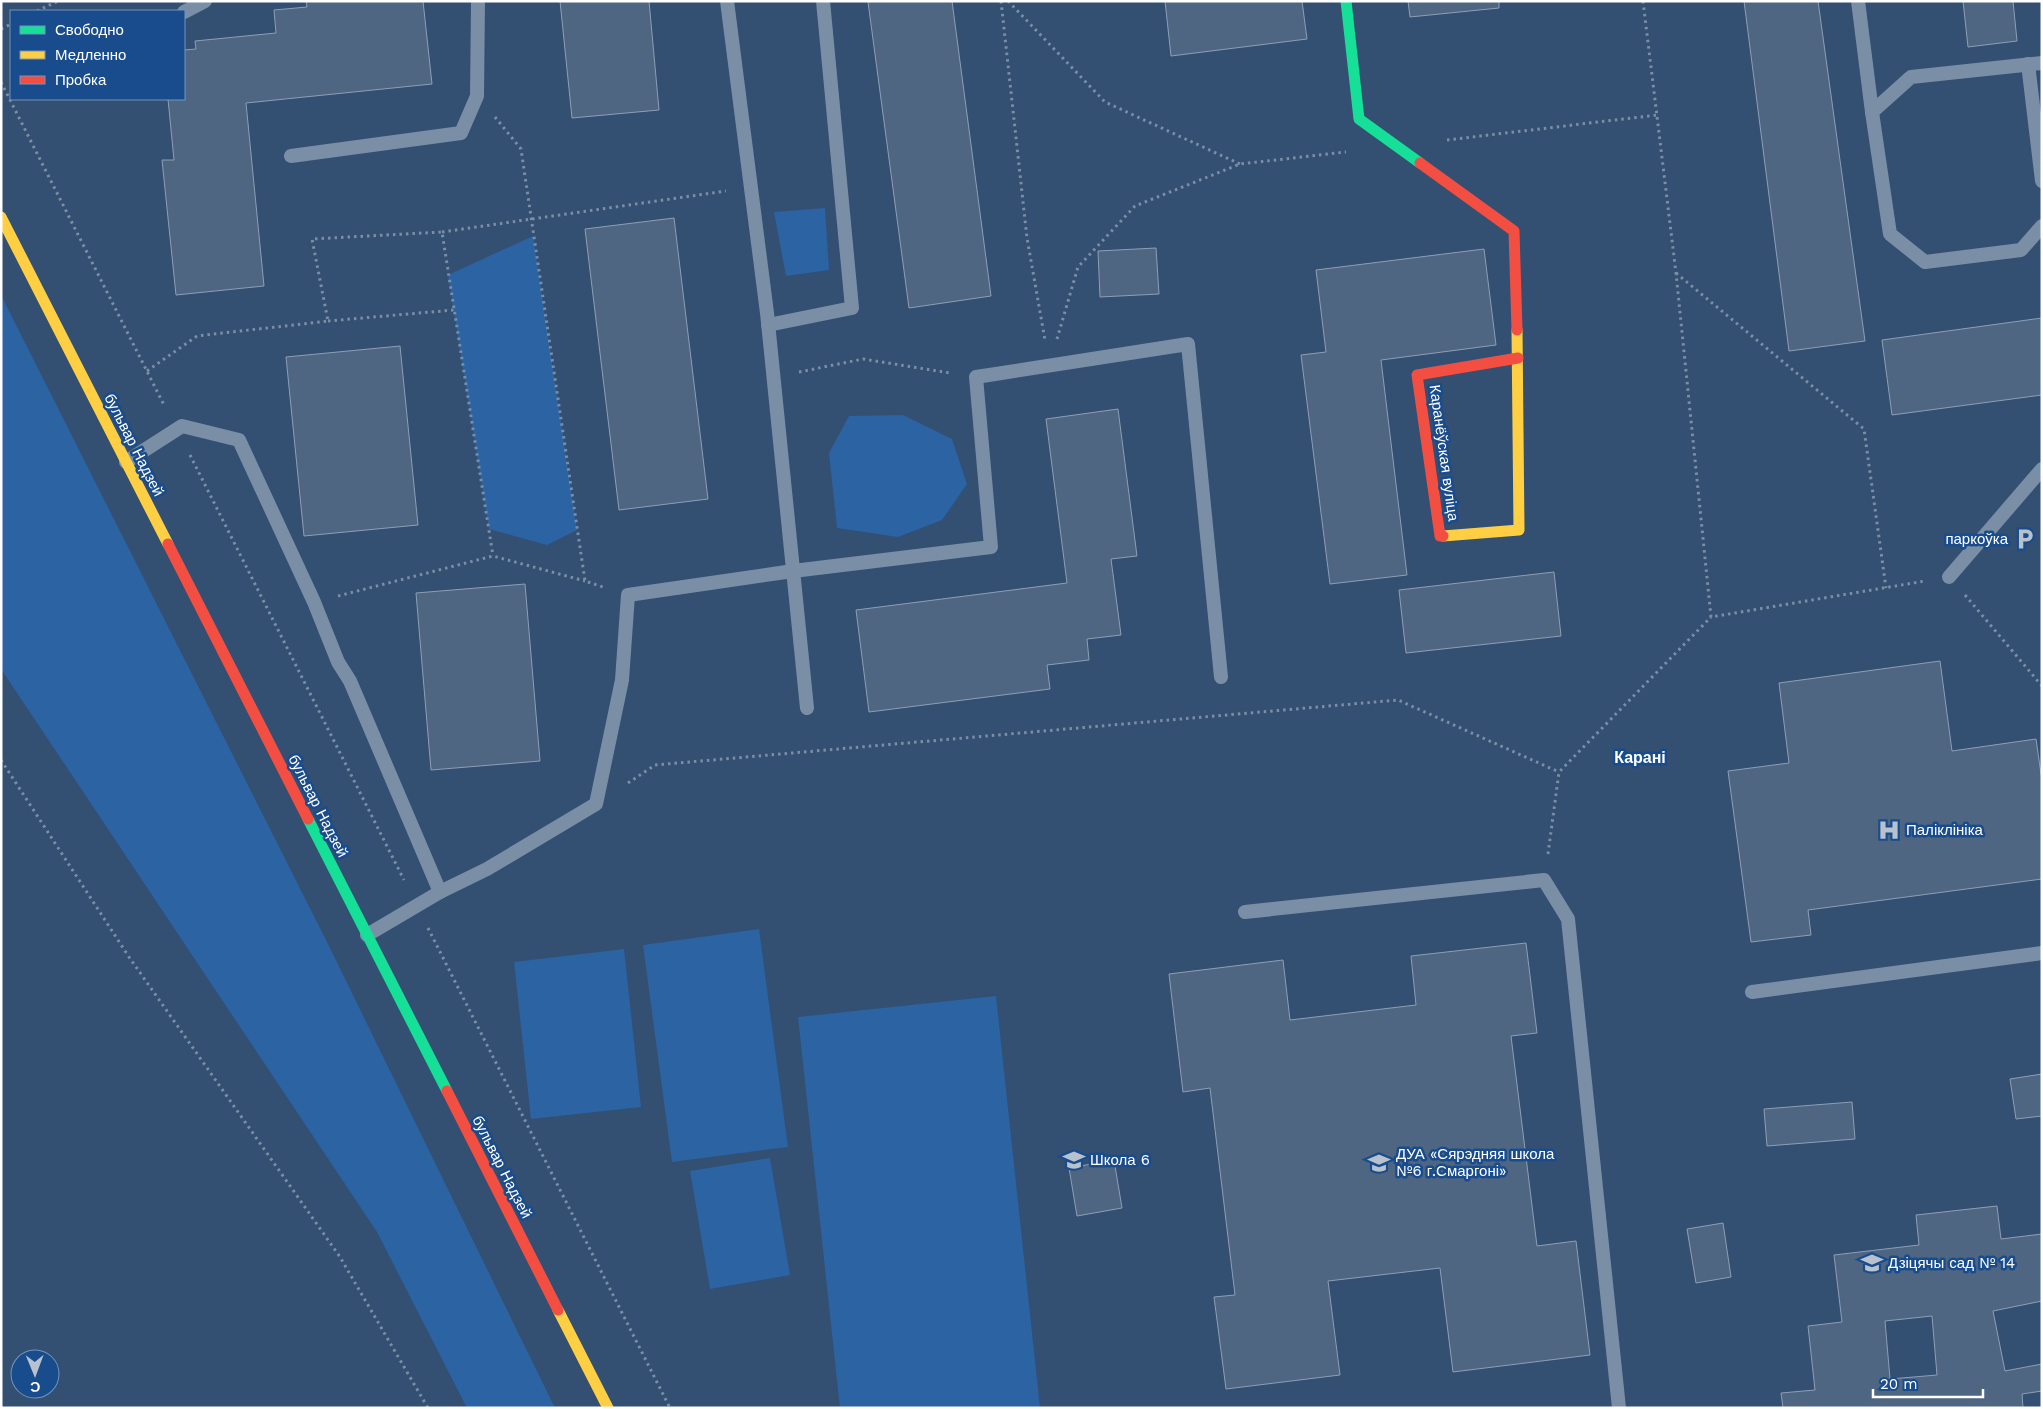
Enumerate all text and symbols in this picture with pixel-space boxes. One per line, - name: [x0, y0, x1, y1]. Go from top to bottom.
- legend: [10, 10, 185, 100]
- text: Свободно: [55, 21, 124, 39]
- text: Медленно: [55, 46, 126, 64]
- text: Пробка: [55, 71, 107, 89]
- street label: Каранёўская вуліца: [1426, 384, 1463, 523]
- street label: бульвар Надзей: [100, 391, 168, 499]
- parking icon: паркоўка: [2012, 526, 2038, 552]
- place label: паркоўка: [1945, 530, 2009, 548]
- district label: Карані: [1614, 748, 1666, 767]
- street label: бульвар Надзей: [284, 752, 352, 860]
- hospital icon: Паліклініка: [1876, 817, 1902, 843]
- place label: Паліклініка: [1906, 821, 1984, 839]
- street label: бульвар Надзей: [468, 1113, 536, 1221]
- place label: ДУА «Сярэдняя школа №6 г.Смаргоні»: [1396, 1145, 1555, 1180]
- school or university icon: Школа 6: [1061, 1147, 1087, 1173]
- school or university icon: ДУА «Сярэдняя школа №6 г.Смаргоні»: [1366, 1150, 1392, 1176]
- place label: Школа 6: [1090, 1151, 1150, 1169]
- school or university icon: Дзіцячы сад № 14: [1859, 1250, 1885, 1276]
- place label: Дзіцячы сад № 14: [1888, 1254, 2015, 1272]
- north arrow: [10, 1349, 60, 1399]
- scale bar: [1873, 1366, 1983, 1398]
- text: 20 m: [1880, 1375, 1918, 1393]
- text: С: [30, 1379, 40, 1395]

